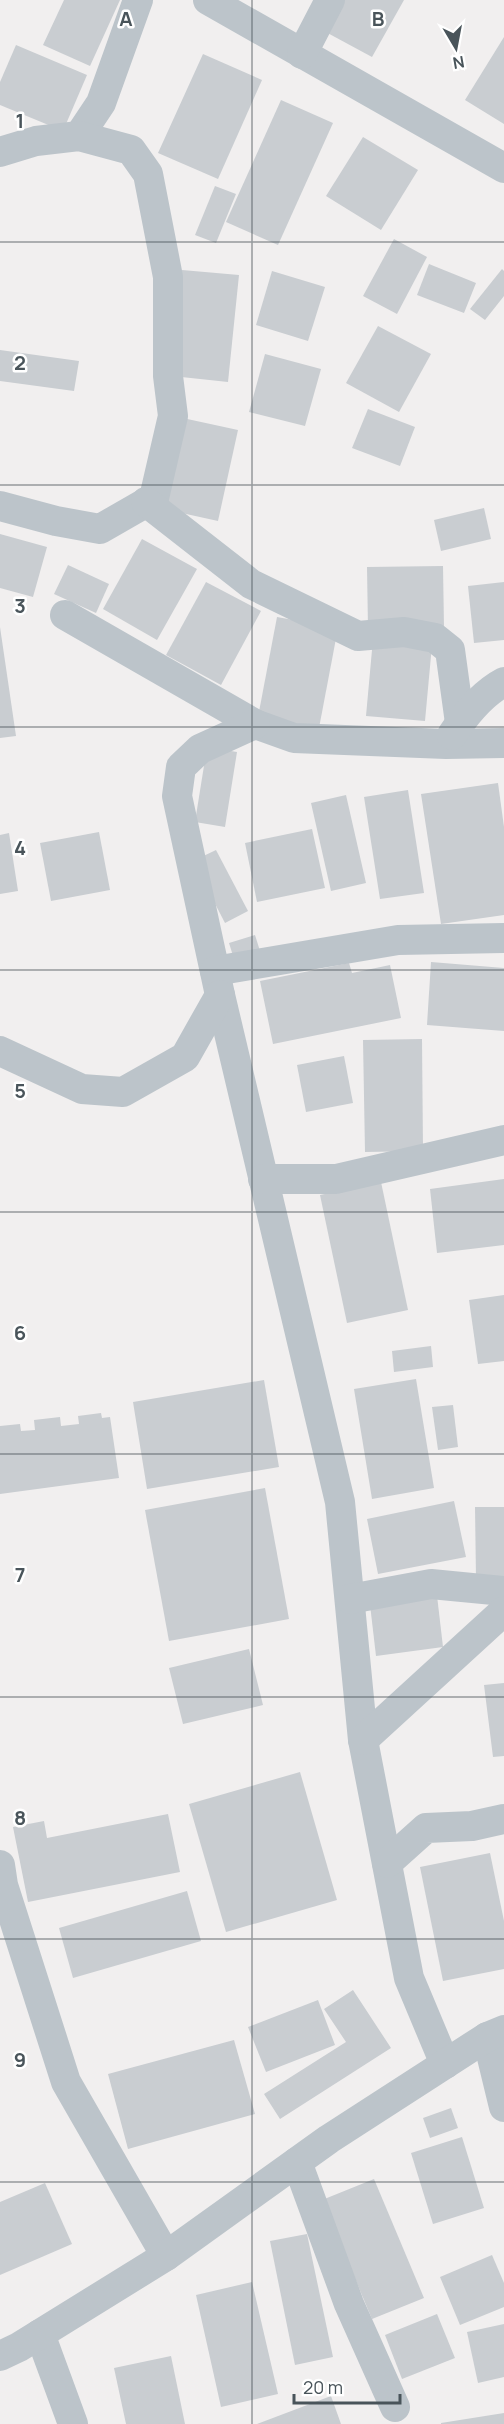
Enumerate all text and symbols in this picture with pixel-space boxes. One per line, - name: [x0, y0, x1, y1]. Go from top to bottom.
- text: A: [119, 5, 133, 32]
- text: B: [372, 5, 385, 32]
- north arrow: [426, 18, 486, 78]
- text: N: [451, 51, 466, 75]
- text: 1: [16, 107, 24, 134]
- text: 2: [14, 349, 26, 376]
- text: 3: [14, 592, 26, 619]
- text: 4: [14, 834, 26, 861]
- text: 5: [14, 1077, 26, 1104]
- text: 6: [14, 1319, 26, 1346]
- text: 7: [15, 1561, 25, 1588]
- text: 8: [14, 1804, 26, 1831]
- text: 9: [14, 2046, 26, 2073]
- scale bar: [294, 2367, 400, 2405]
- text: 20 m: [303, 2375, 343, 2399]

